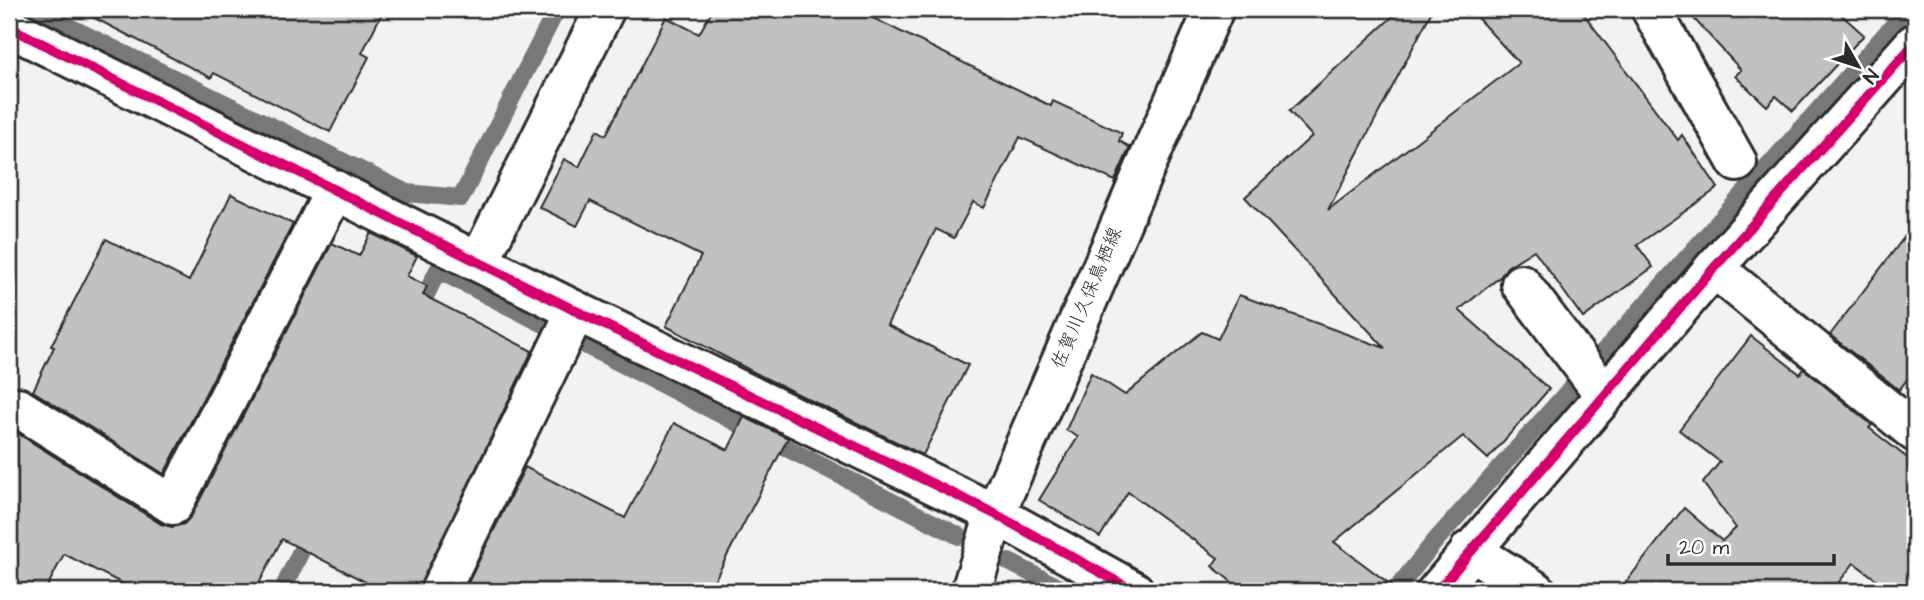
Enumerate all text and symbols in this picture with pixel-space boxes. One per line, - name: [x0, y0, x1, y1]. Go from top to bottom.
- north arrow: [1822, 32, 1892, 102]
- text: N: [1856, 63, 1884, 89]
- street label: 佐賀川久保鳥栖線: [1045, 223, 1129, 373]
- scale bar: [1668, 523, 1835, 567]
- text: 20 m: [1679, 533, 1730, 562]

